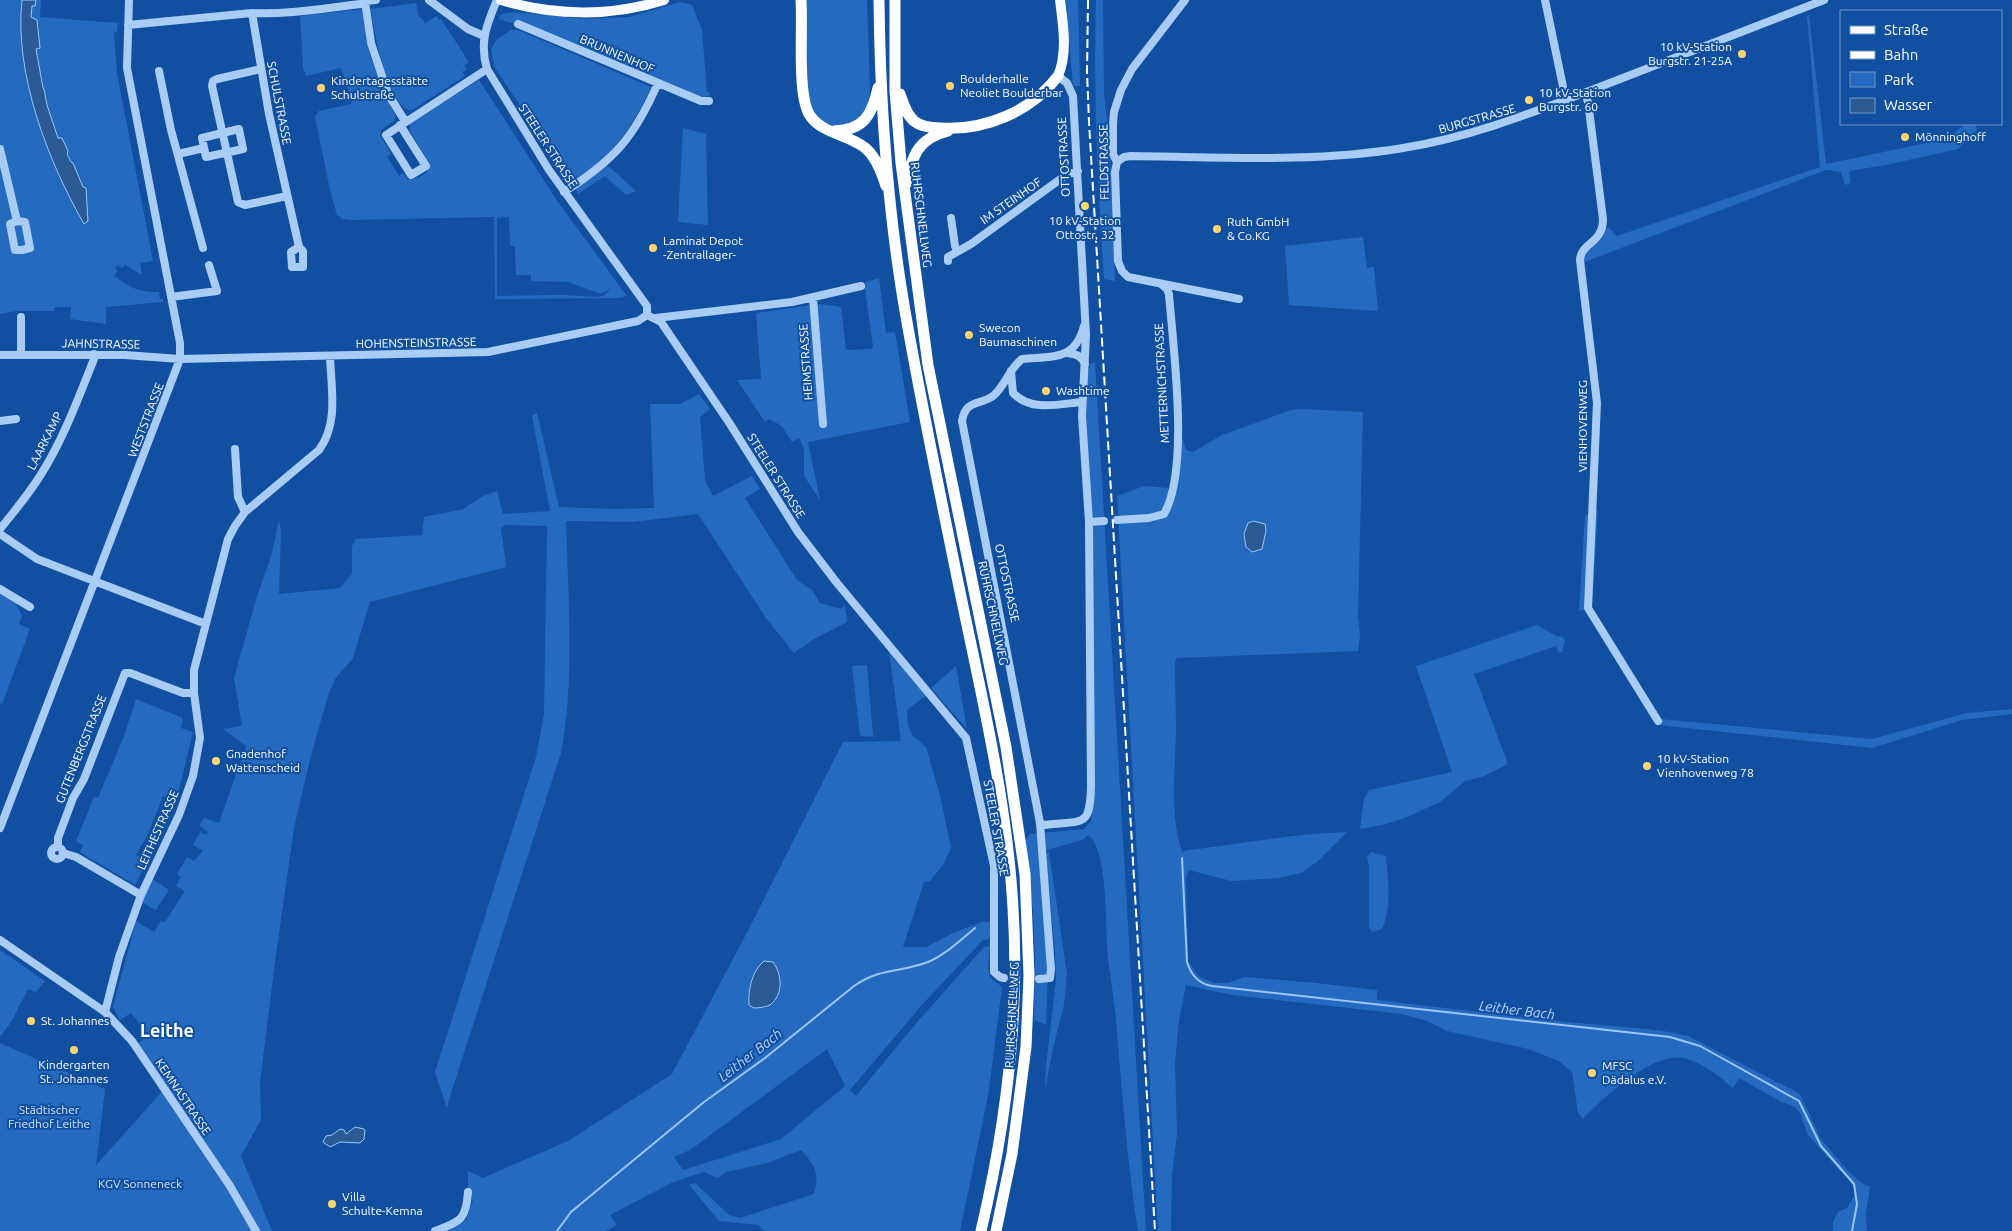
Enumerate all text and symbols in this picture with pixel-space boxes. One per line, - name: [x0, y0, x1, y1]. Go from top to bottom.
- legend: [1840, 10, 2002, 125]
- text: Straße: [1884, 21, 1928, 38]
- street label: BRUNNENHOF: [578, 32, 656, 75]
- place label: 10 kV-Station Burgstr. 21-25A: [1648, 40, 1732, 67]
- text: Bahn: [1884, 46, 1918, 63]
- marker: 10 kV-Station Burgstr. 21-25A: [1736, 48, 1748, 60]
- street label: SCHULSTRASSE: [265, 60, 294, 146]
- text: Park: [1884, 71, 1914, 88]
- place label: Boulderhalle Neoliet Boulderbar: [960, 72, 1063, 99]
- place label: Kindertagesstätte Schulstraße: [331, 74, 428, 101]
- marker: Boulderhalle Neoliet Boulderbar: [944, 80, 956, 92]
- marker: Kindertagesstätte Schulstraße: [315, 82, 327, 94]
- place label: 10 kV-Station Burgstr. 60: [1539, 86, 1611, 113]
- marker: 10 kV-Station Burgstr. 60: [1523, 94, 1535, 106]
- text: Wasser: [1884, 96, 1933, 113]
- street label: STEELER STRASSE: [516, 101, 581, 190]
- street label: BURGSTRASSE: [1437, 101, 1517, 136]
- street label: OTTOSTRASSE: [1055, 117, 1072, 197]
- street label: FELDSTRASSE: [1096, 124, 1111, 200]
- place label: Mönninghoff: [1915, 130, 1987, 143]
- marker: Mönninghoff: [1899, 131, 1911, 143]
- street label: RUHRSCHNELLWEG: [909, 161, 934, 268]
- street label: IM STEINHOF: [978, 175, 1044, 226]
- marker: 10 kV-Station Ottostr. 32: [1079, 200, 1091, 212]
- place label: 10 kV-Station Ottostr. 32: [1049, 214, 1121, 241]
- place label: Ruth GmbH & Co.KG: [1227, 215, 1289, 242]
- marker: Ruth GmbH & Co.KG: [1211, 223, 1223, 235]
- place label: Laminat Depot -Zentrallager-: [663, 234, 743, 261]
- marker: Laminat Depot -Zentrallager-: [647, 242, 659, 254]
- place label: Swecon Baumaschinen: [979, 321, 1057, 348]
- street label: METTERNICHSTRASSE: [1152, 322, 1171, 444]
- street label: HEIMSTRASSE: [796, 323, 815, 401]
- marker: Swecon Baumaschinen: [963, 329, 975, 341]
- street label: HOHENSTEINSTRASSE: [356, 335, 477, 350]
- street label: JAHNSTRASSE: [62, 336, 141, 351]
- street label: WESTSTRASSE: [125, 380, 166, 459]
- street label: VIENHOVENWEG: [1576, 380, 1589, 472]
- place label: Washtime: [1056, 384, 1110, 397]
- marker: Washtime: [1040, 385, 1052, 397]
- street label: LAARKAMP: [24, 410, 65, 472]
- street label: STEELER STRASSE: [745, 431, 808, 521]
- street label: OTTOSTRASSE: [993, 542, 1022, 624]
- street label: RUHRSCHNELLWEG: [976, 560, 1011, 666]
- street label: GUTENBERGSTRASSE: [53, 692, 108, 805]
- place label: Gnadenhof Wattenscheid: [226, 747, 300, 774]
- place label: 10 kV-Station Vienhovenweg 78: [1657, 752, 1754, 779]
- marker: Gnadenhof Wattenscheid: [210, 755, 222, 767]
- marker: 10 kV-Station Vienhovenweg 78: [1641, 760, 1653, 772]
- street label: STEELER STRASSE: [982, 779, 1011, 877]
- street label: LEITHESTRASSE: [134, 788, 181, 872]
- street label: RUHRSCHNELLWEG: [1002, 962, 1021, 1068]
- water label: Leither Bach: [1478, 997, 1556, 1023]
- place label: St. Johannes: [41, 1014, 109, 1027]
- marker: St. Johannes: [25, 1015, 37, 1027]
- district label: Leithe: [140, 1020, 194, 1040]
- water label: Leither Bach: [715, 1025, 785, 1085]
- marker: Kindergarten St. Johannes: [68, 1044, 80, 1056]
- street label: KEMNASTRASSE: [153, 1056, 214, 1138]
- place label: Kindergarten St. Johannes: [38, 1058, 110, 1085]
- place label: MFSC Dädalus e.V.: [1602, 1059, 1666, 1086]
- marker: MFSC Dädalus e.V.: [1586, 1067, 1598, 1079]
- park label: Städtischer Friedhof Leithe: [8, 1103, 90, 1130]
- park label: KGV Sonneneck: [98, 1177, 182, 1190]
- place label: Villa Schulte-Kemna: [342, 1190, 423, 1217]
- marker: Villa Schulte-Kemna: [326, 1198, 338, 1210]

